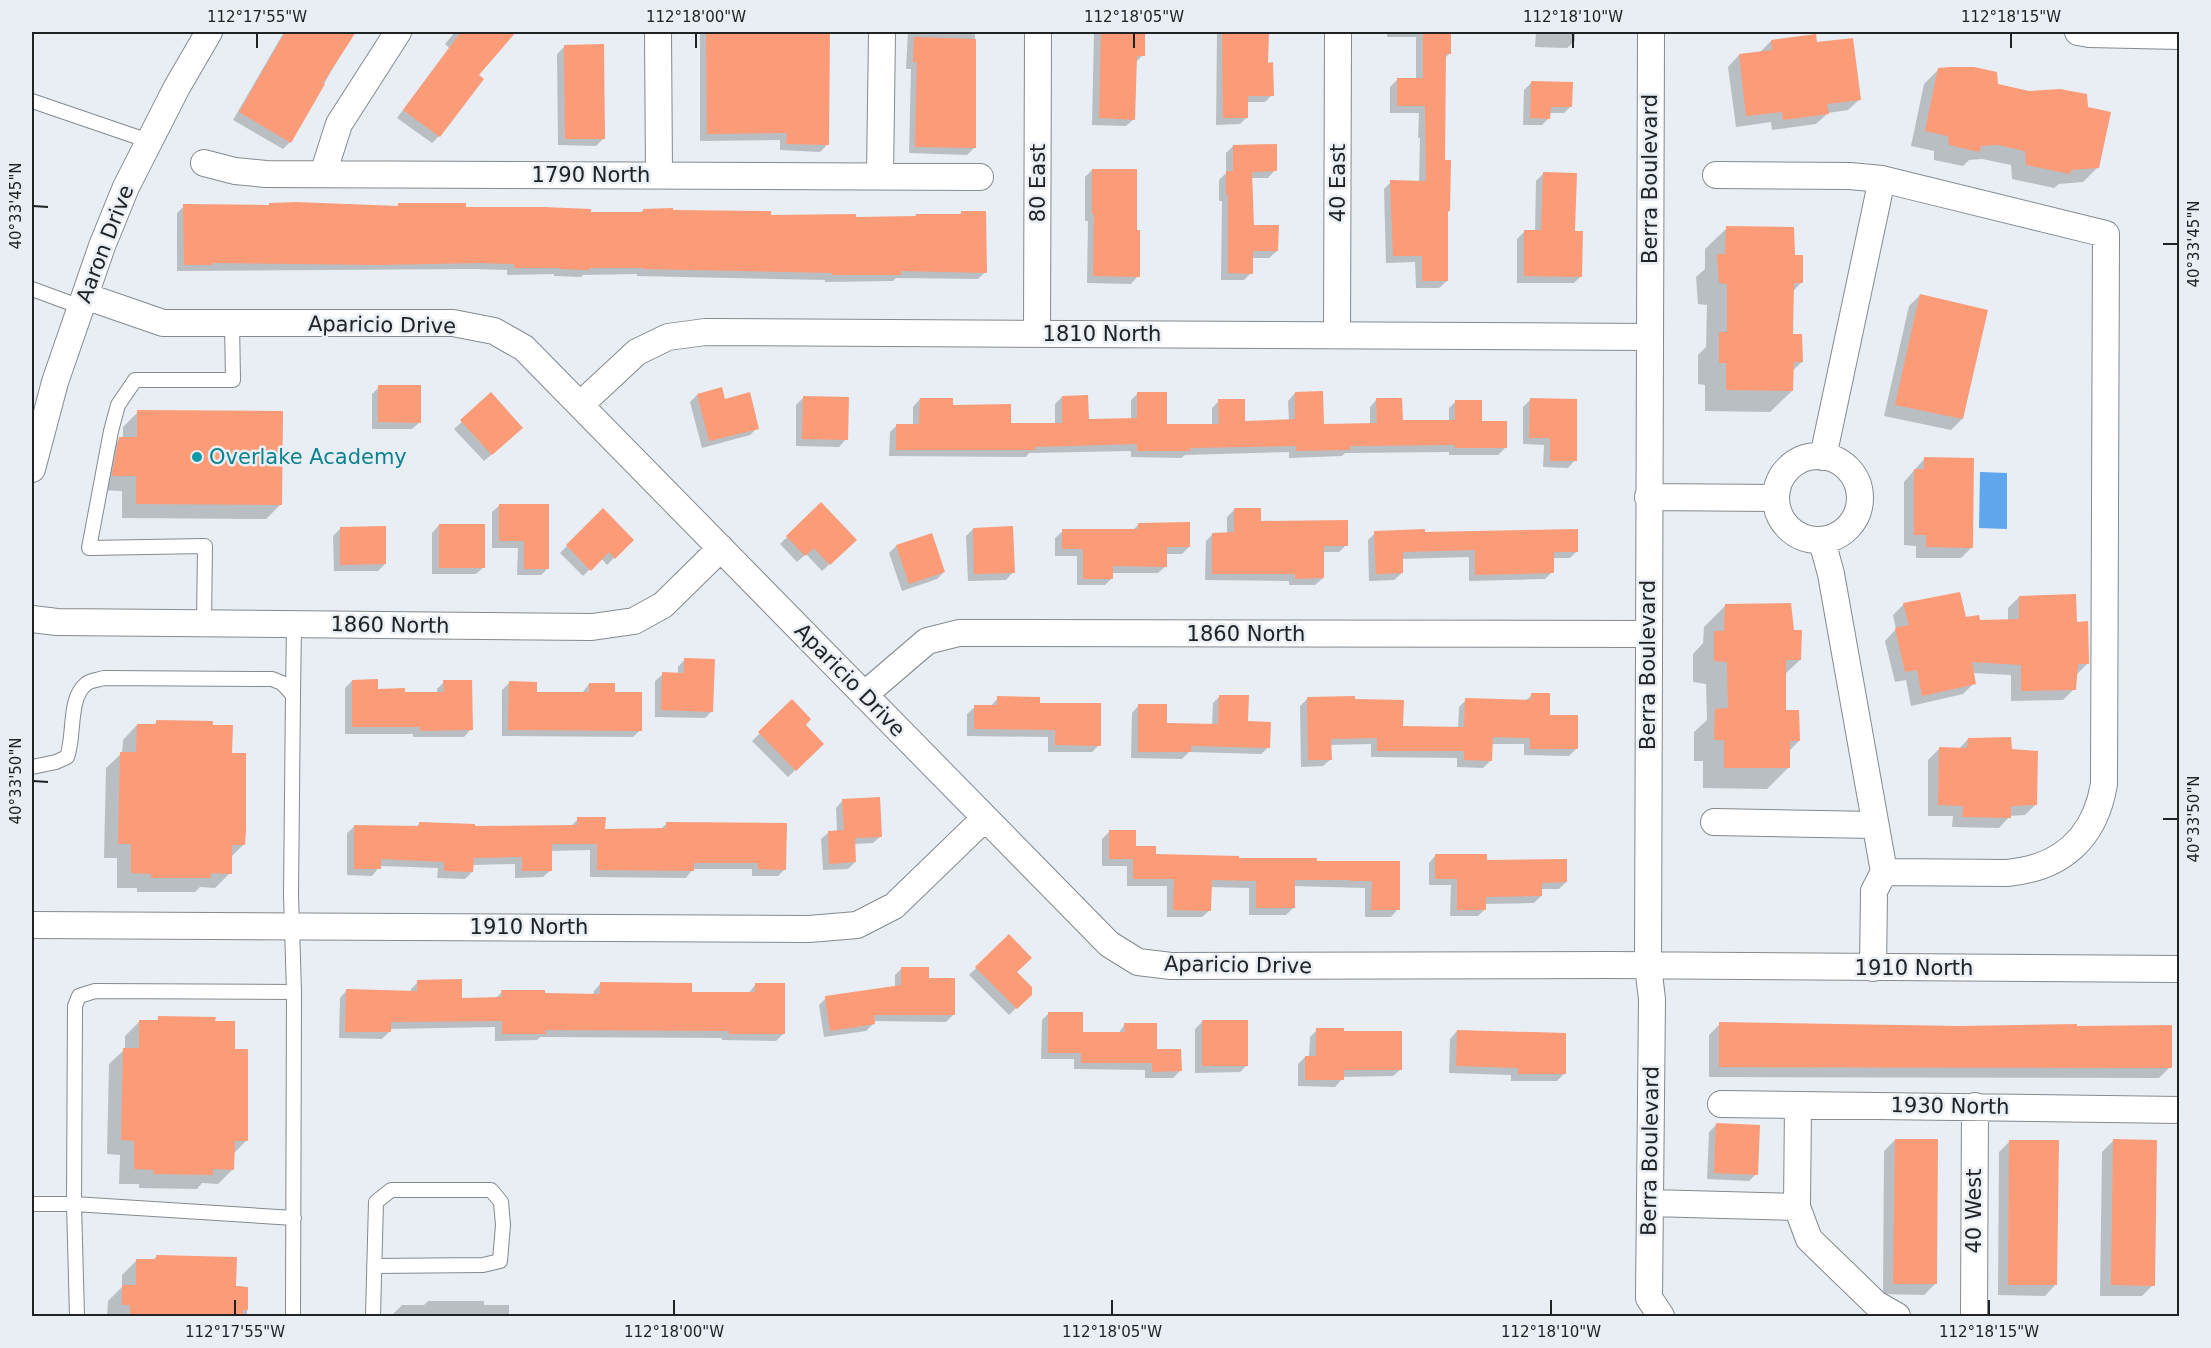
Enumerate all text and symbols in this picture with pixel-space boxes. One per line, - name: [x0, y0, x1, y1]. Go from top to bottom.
- text: 112°17'55"W: [207, 8, 307, 26]
- text: 112°18'00"W: [646, 8, 746, 26]
- text: 112°18'05"W: [1084, 8, 1184, 26]
- text: 112°18'10"W: [1523, 8, 1623, 26]
- text: 112°18'15"W: [1961, 8, 2061, 26]
- street label: Berra Boulevard: [1638, 94, 1662, 264]
- street label: 80 East: [1026, 144, 1050, 222]
- street label: 40 East: [1326, 144, 1350, 222]
- text: 40°33'45"N: [7, 162, 25, 250]
- street label: 1790 North: [532, 163, 650, 187]
- street label: Aaron Drive: [72, 182, 138, 306]
- text: 40°33'45"N: [2185, 200, 2203, 288]
- street label: Aparicio Drive: [308, 312, 456, 338]
- street label: 1810 North: [1043, 322, 1161, 346]
- place label: Overlake Academy: [209, 445, 407, 469]
- marker: Overlake Academy: [190, 450, 204, 464]
- street label: Berra Boulevard: [1636, 580, 1660, 750]
- street label: 1860 North: [330, 612, 450, 638]
- street label: Aparicio Drive: [790, 618, 910, 742]
- street label: 1860 North: [1187, 622, 1305, 646]
- text: 40°33'50"N: [7, 737, 25, 825]
- text: 40°33'50"N: [2185, 775, 2203, 863]
- street label: 1910 North: [470, 915, 588, 939]
- street label: Aparicio Drive: [1164, 952, 1312, 978]
- street label: 1910 North: [1855, 956, 1973, 980]
- street label: Berra Boulevard: [1637, 1066, 1663, 1236]
- street label: 1930 North: [1890, 1093, 2010, 1119]
- street label: 40 West: [1962, 1168, 1986, 1254]
- text: 112°17'55"W: [185, 1323, 285, 1341]
- text: 112°18'00"W: [624, 1323, 724, 1341]
- text: 112°18'05"W: [1062, 1323, 1162, 1341]
- text: 112°18'10"W: [1501, 1323, 1601, 1341]
- text: 112°18'15"W: [1939, 1323, 2039, 1341]

